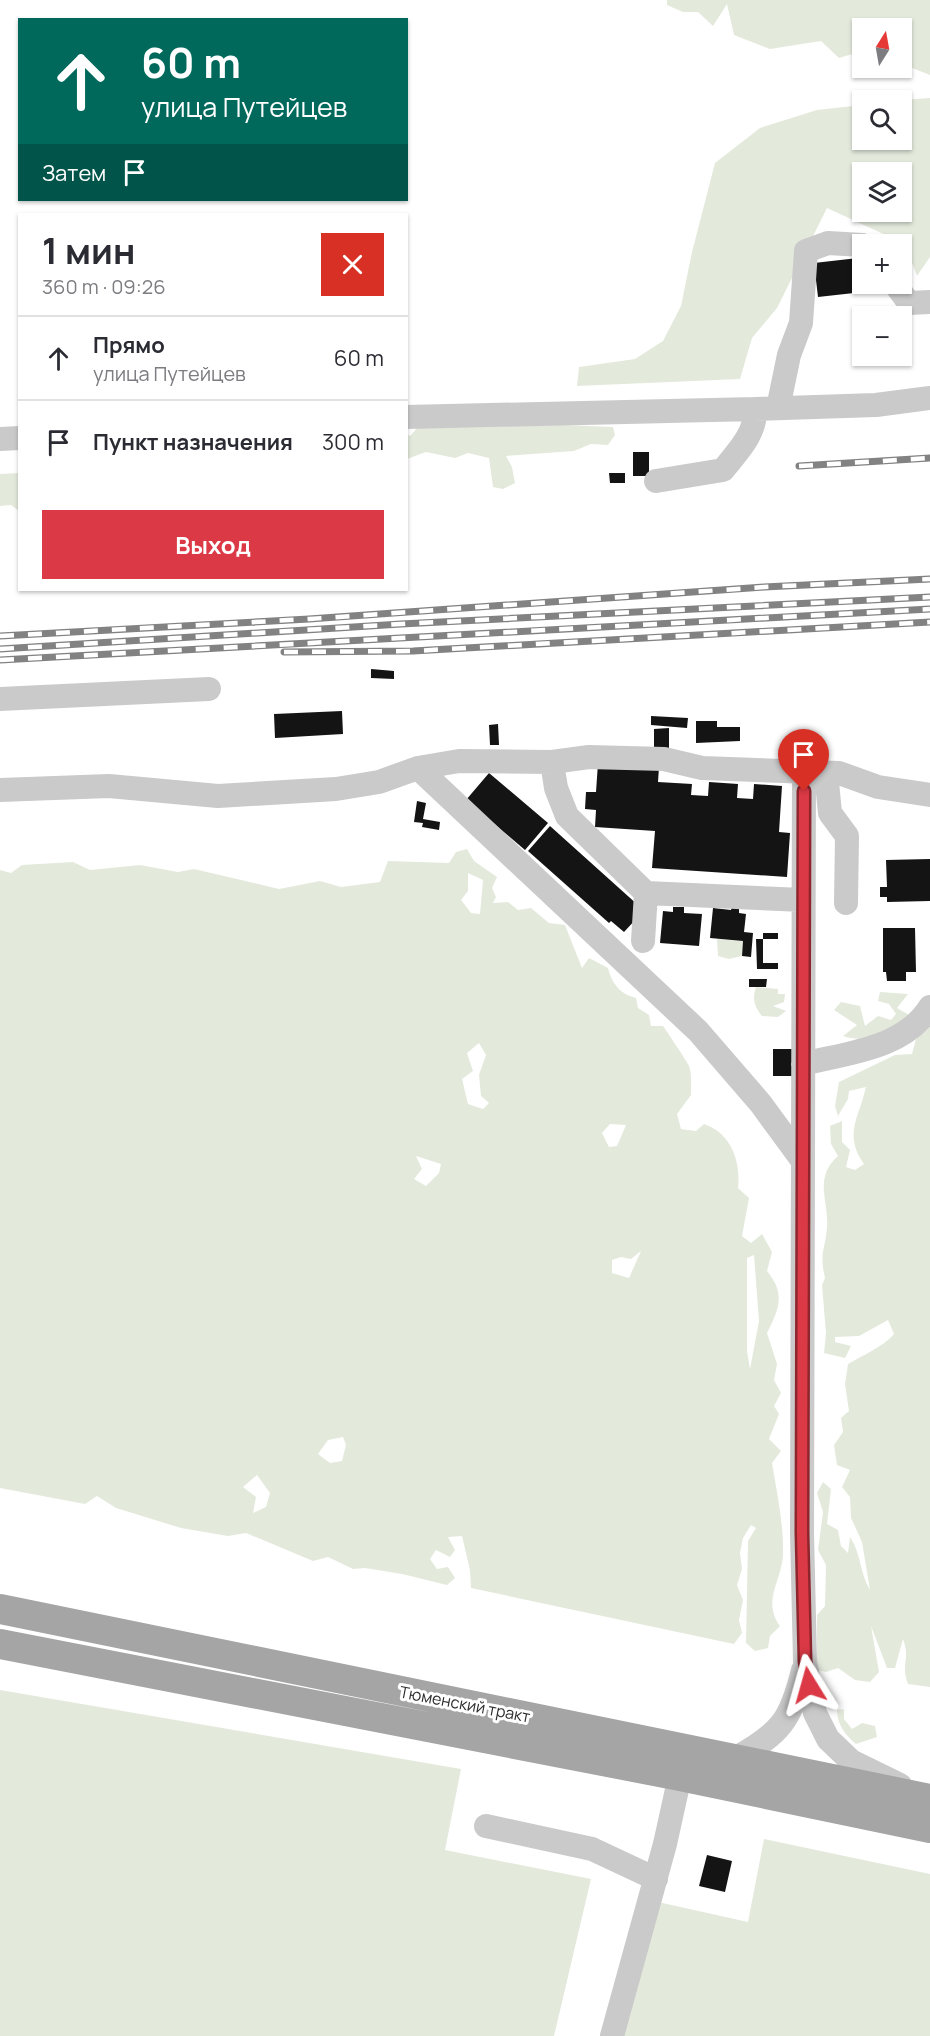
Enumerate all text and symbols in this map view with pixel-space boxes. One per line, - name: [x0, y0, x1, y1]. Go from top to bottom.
- north arrow: [852, 18, 912, 78]
- map controls: [852, 18, 912, 366]
- text: 60 m: [141, 33, 241, 91]
- icon: ahead: [42, 42, 120, 120]
- text: улица Путейцев: [141, 88, 347, 125]
- button: search: [852, 90, 912, 150]
- icon: arrive: [118, 156, 151, 189]
- text: Затем: [42, 158, 106, 188]
- button: layers: [852, 162, 912, 222]
- text: 1 мин: [42, 226, 135, 275]
- button: close: [321, 233, 384, 296]
- button: +: [852, 234, 912, 294]
- text: 360 m · 09:26: [42, 273, 166, 300]
- button: −: [852, 306, 912, 366]
- text: Прямо: [93, 330, 165, 360]
- icon: ahead: [42, 342, 75, 375]
- text: 60 m: [334, 343, 384, 373]
- text: улица Путейцев: [93, 360, 246, 387]
- icon: arrive: [42, 426, 75, 459]
- text: Пункт назначения: [93, 427, 293, 457]
- text: 300 m: [322, 427, 384, 457]
- button: Выход: [42, 510, 384, 579]
- pin: [778, 729, 829, 791]
- icon: arrive: [787, 738, 820, 771]
- position arrow: [777, 1653, 841, 1717]
- street label: Тюменский тракт: [398, 1681, 532, 1727]

